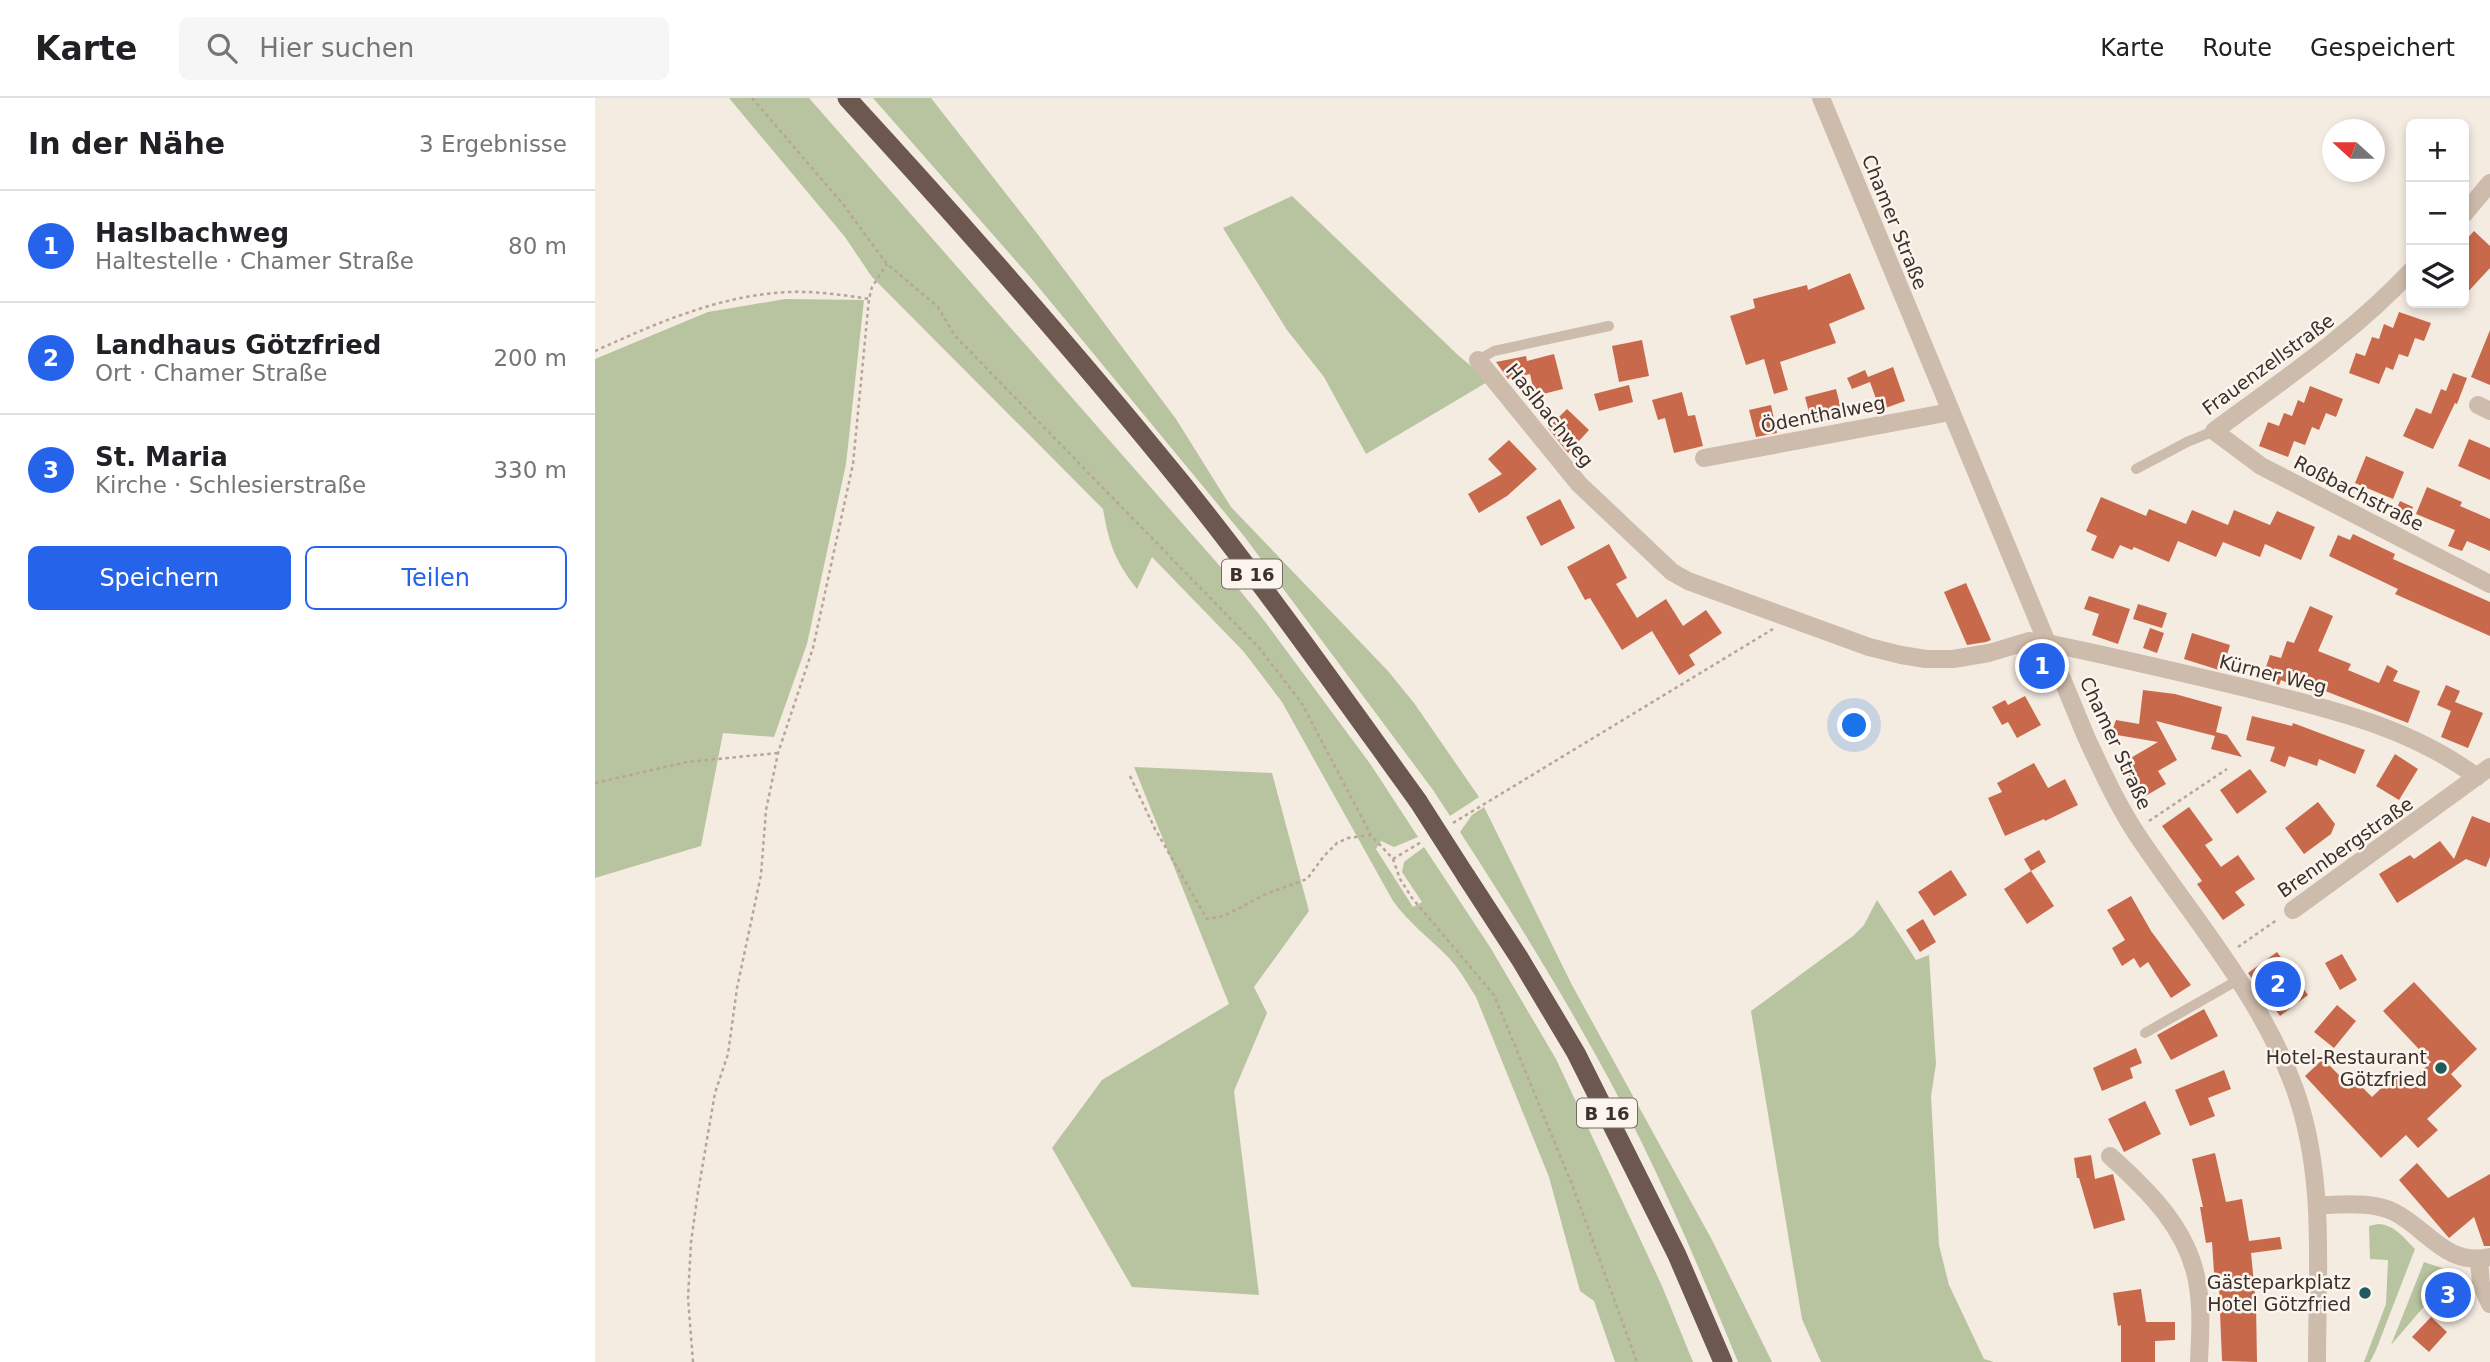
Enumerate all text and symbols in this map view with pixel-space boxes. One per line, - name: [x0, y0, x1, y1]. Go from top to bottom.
- search box: [179, 17, 669, 80]
- text: Karte: [35, 29, 137, 68]
- icon: search: [203, 29, 241, 67]
- text: Hier suchen: [259, 33, 414, 63]
- text: Karte: [2100, 34, 2164, 62]
- text: Route: [2202, 34, 2272, 62]
- text: Gespeichert: [2310, 34, 2455, 62]
- north arrow: [2322, 119, 2385, 182]
- map controls: [2406, 119, 2469, 308]
- button: +: [2406, 119, 2469, 182]
- text: In der Nähe: [28, 126, 225, 161]
- text: 3 Ergebnisse: [419, 131, 567, 157]
- street label: Chamer Straße: [1858, 151, 1932, 293]
- button: −: [2406, 182, 2469, 245]
- text: Haslbachweg: [95, 218, 289, 248]
- text: 1: [43, 233, 59, 259]
- text: 80 m: [508, 233, 567, 259]
- button: layers: [2406, 245, 2469, 308]
- text: Haltestelle · Chamer Straße: [95, 248, 414, 274]
- street label: Frauenzellstraße: [2198, 309, 2338, 419]
- text: Landhaus Götzfried: [95, 330, 381, 360]
- text: 2: [43, 345, 59, 371]
- text: 200 m: [493, 345, 567, 371]
- street label: Haslbachweg: [1502, 359, 1598, 471]
- text: Ort · Chamer Straße: [95, 360, 327, 386]
- street label: Ödenthalweg: [1759, 391, 1887, 437]
- text: St. Maria: [95, 442, 228, 472]
- street label: Roßbachstraße: [2290, 451, 2428, 535]
- text: 3: [43, 457, 59, 483]
- text: 330 m: [493, 457, 567, 483]
- text: Kirche · Schlesierstraße: [95, 472, 366, 498]
- button: Speichern: [28, 546, 291, 610]
- button: Teilen: [305, 546, 567, 610]
- road number: B 16: [1222, 560, 1282, 588]
- pin: 1: [2019, 640, 2065, 692]
- street label: Kürner Weg: [2217, 650, 2329, 698]
- street label: Chamer Straße: [2076, 673, 2156, 813]
- your location: [1837, 708, 1871, 742]
- street label: Brennbergstraße: [2273, 792, 2417, 902]
- pin: 2: [2255, 958, 2301, 1010]
- place label: Hotel-Restaurant Götzfried: [2266, 1046, 2427, 1090]
- marker: Hotel-Restaurant Götzfried: [2433, 1060, 2449, 1076]
- road number: B 16: [1577, 1098, 1637, 1128]
- pin: 3: [2425, 1269, 2471, 1321]
- place label: Gästeparkplatz Hotel Götzfried: [2207, 1271, 2351, 1315]
- marker: Gästeparkplatz Hotel Götzfried: [2357, 1285, 2373, 1301]

